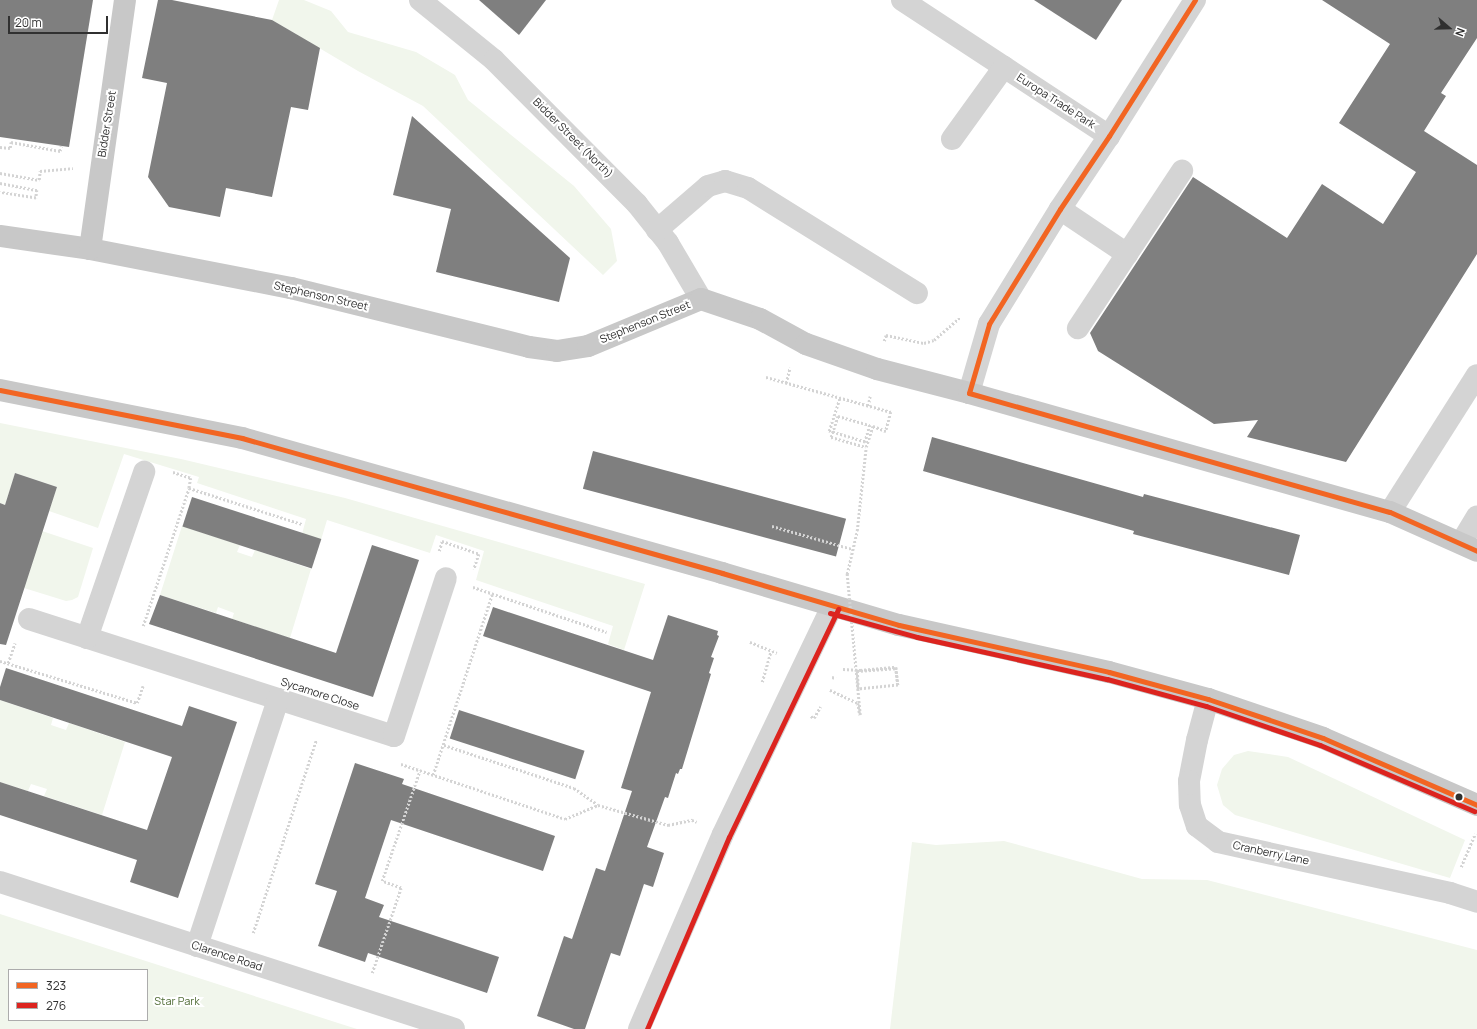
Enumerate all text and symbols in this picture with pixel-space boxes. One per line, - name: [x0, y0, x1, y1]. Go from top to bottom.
- scale bar: [10, 8, 110, 34]
- north arrow: [1429, 8, 1469, 48]
- text: 20 m: [15, 14, 42, 31]
- text: N: [1452, 26, 1469, 39]
- street label: Europa Trade Park: [1014, 71, 1098, 131]
- street label: Bidder Street: [95, 90, 119, 158]
- street label: Bidder Street (North): [530, 95, 616, 181]
- street label: Stephenson Street: [273, 279, 369, 313]
- street label: Stephenson Street: [598, 298, 692, 346]
- street label: Sycamore Close: [279, 675, 361, 713]
- unlabelled marker: [1454, 792, 1464, 802]
- street label: Cranberry Lane: [1232, 838, 1310, 868]
- street label: Clarence Road: [190, 938, 264, 974]
- legend: [8, 969, 148, 1021]
- text: 323: [46, 977, 66, 994]
- park label: Star Park: [154, 994, 200, 1008]
- text: 276: [46, 997, 66, 1014]

